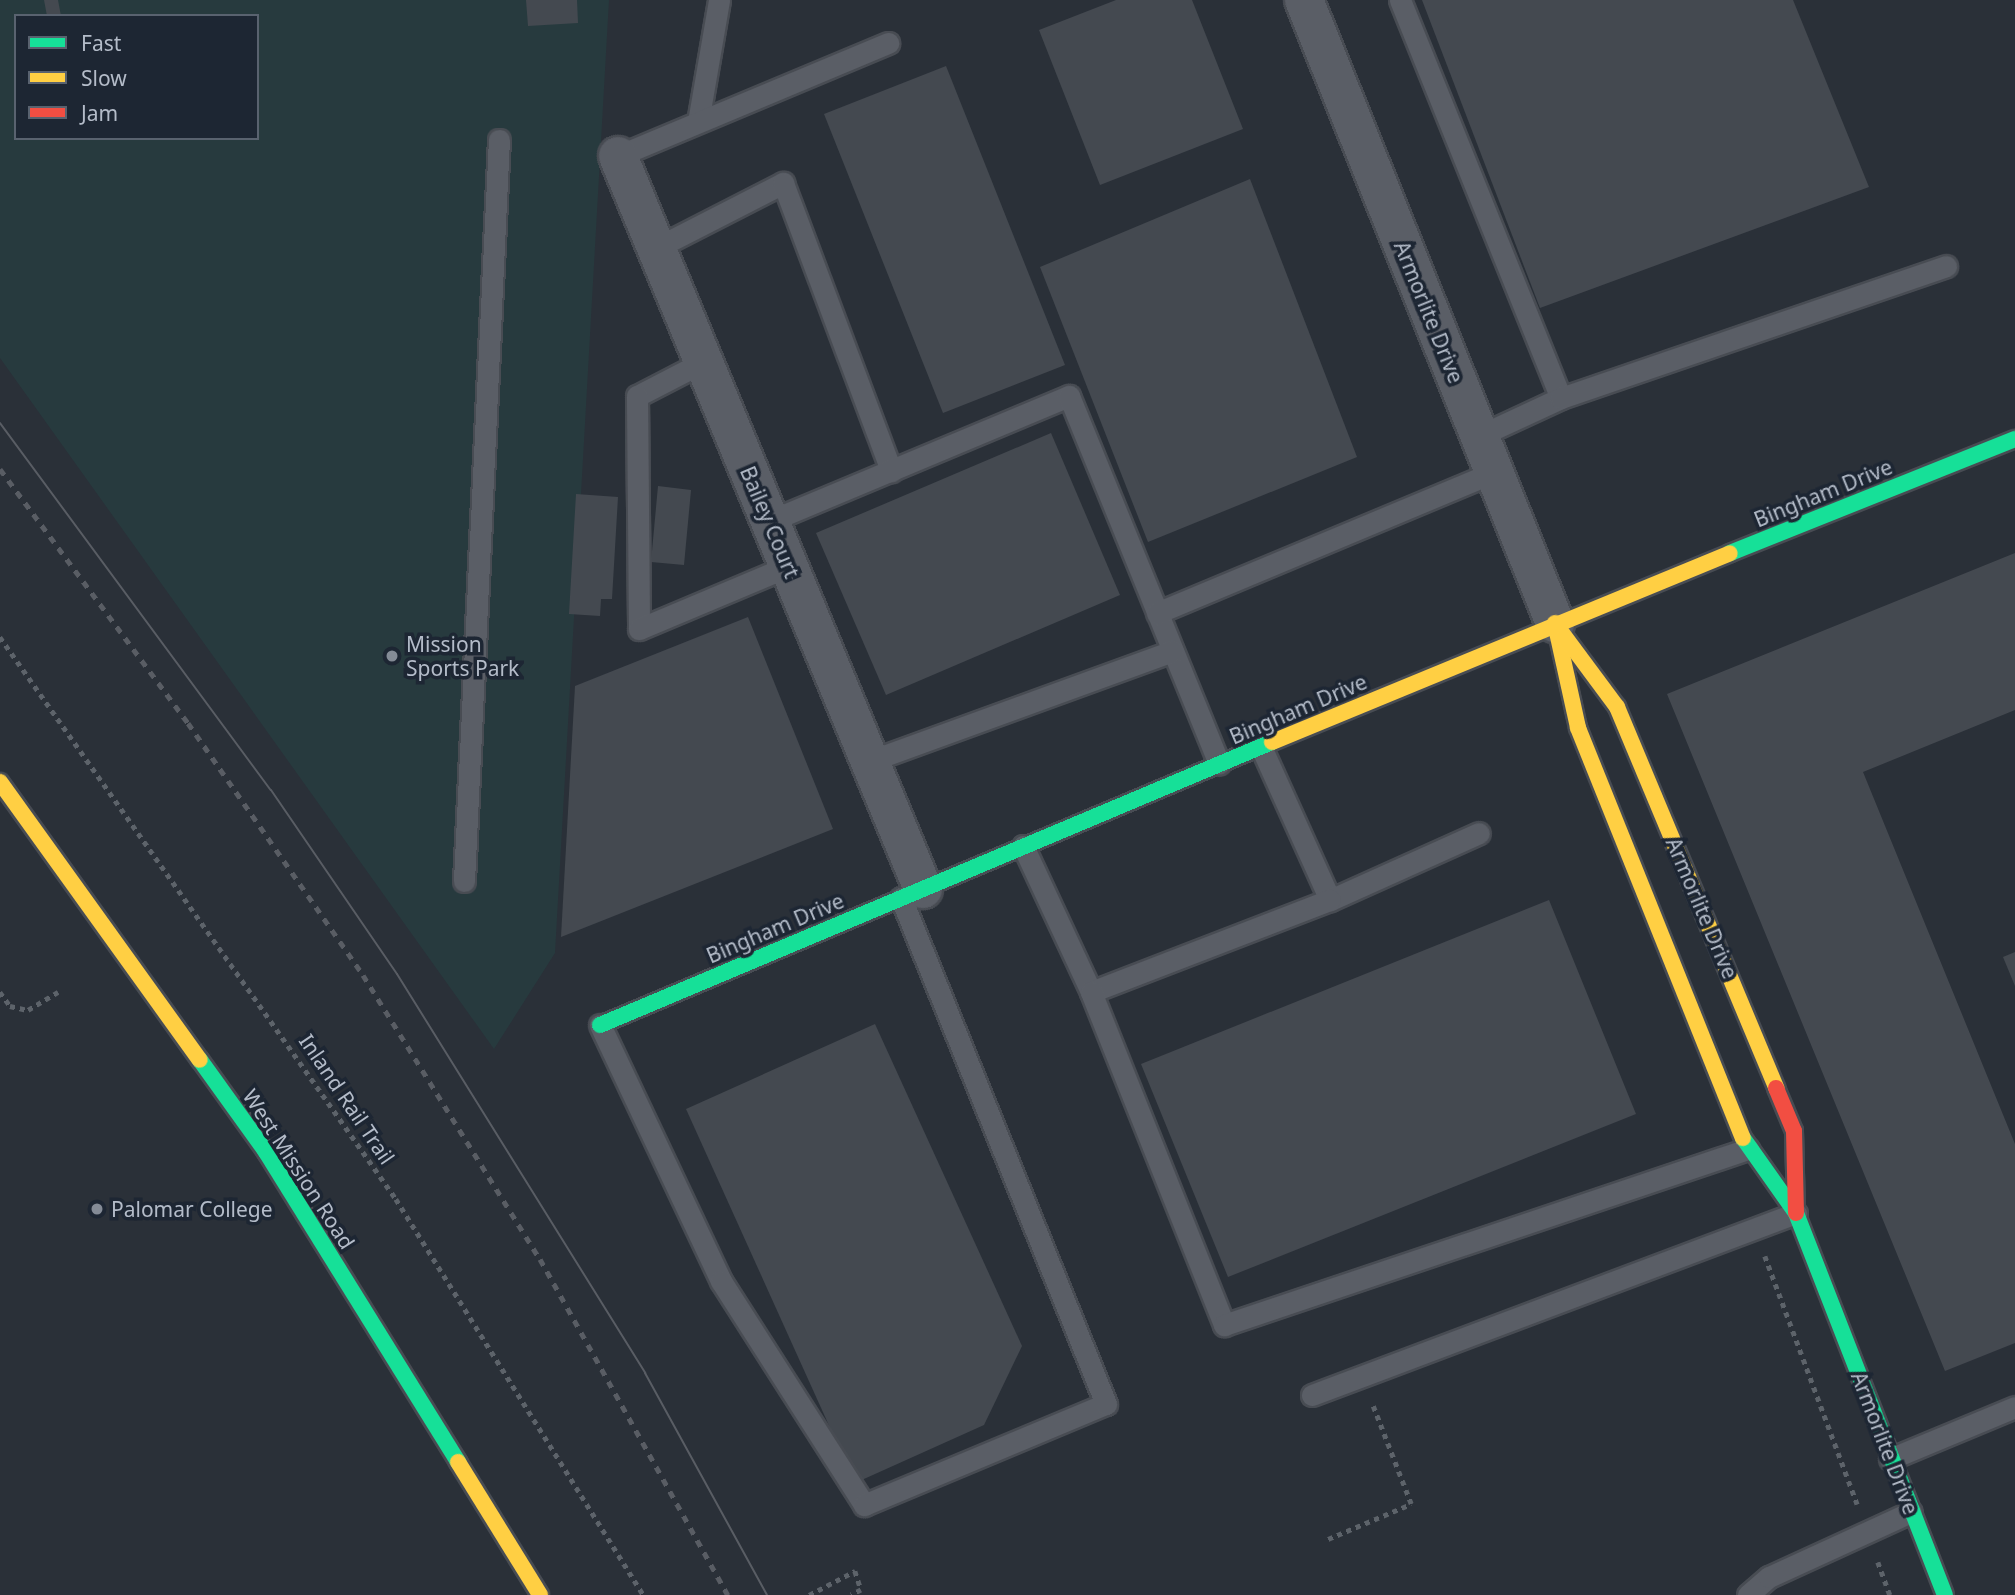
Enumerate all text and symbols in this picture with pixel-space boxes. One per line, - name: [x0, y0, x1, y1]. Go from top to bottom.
- legend: [14, 14, 259, 140]
- text: Fast: [81, 29, 121, 57]
- text: Slow: [81, 64, 127, 92]
- text: Jam: [81, 99, 118, 127]
- street label: Armorlite Drive: [1389, 237, 1469, 387]
- street label: Bingham Drive: [1750, 454, 1896, 532]
- street label: Bailey Court: [735, 462, 805, 582]
- place label: Mission Sports Park: [406, 631, 519, 681]
- marker: Mission Sports Park: [384, 648, 400, 664]
- street label: Bingham Drive: [1226, 669, 1370, 749]
- street label: Armorlite Drive: [1661, 834, 1743, 982]
- street label: Bingham Drive: [703, 888, 847, 968]
- street label: Inland Rail Trail: [294, 1029, 400, 1169]
- street label: West Mission Road: [238, 1084, 360, 1254]
- place label: Palomar College: [111, 1196, 273, 1222]
- marker: Palomar College: [89, 1201, 105, 1217]
- street label: Armorlite Drive: [1846, 1368, 1924, 1518]

